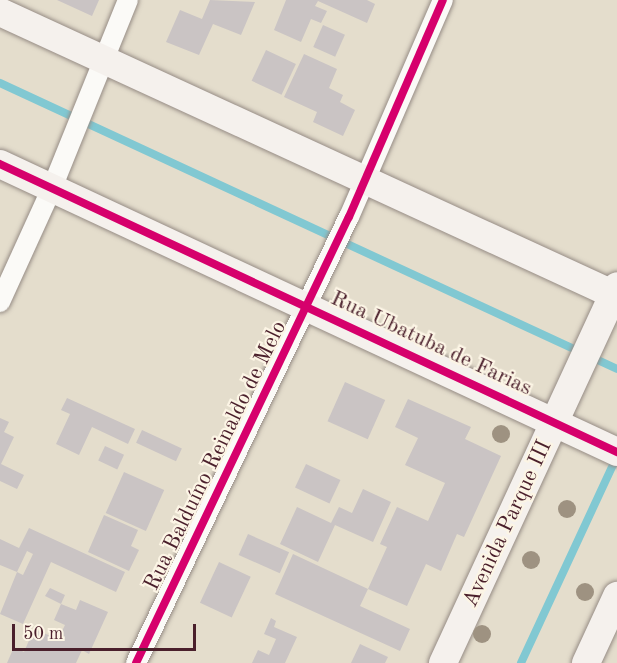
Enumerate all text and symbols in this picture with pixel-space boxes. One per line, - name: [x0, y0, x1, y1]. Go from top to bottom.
- street label: Rua Ubatuba de Farias: [326, 286, 536, 402]
- street label: Rua Balduíno Reinaldo de Melo: [139, 317, 293, 595]
- street label: Avenida Parque III: [458, 436, 558, 612]
- scale bar: [15, 612, 200, 650]
- text: 50 m: [23, 625, 63, 643]

